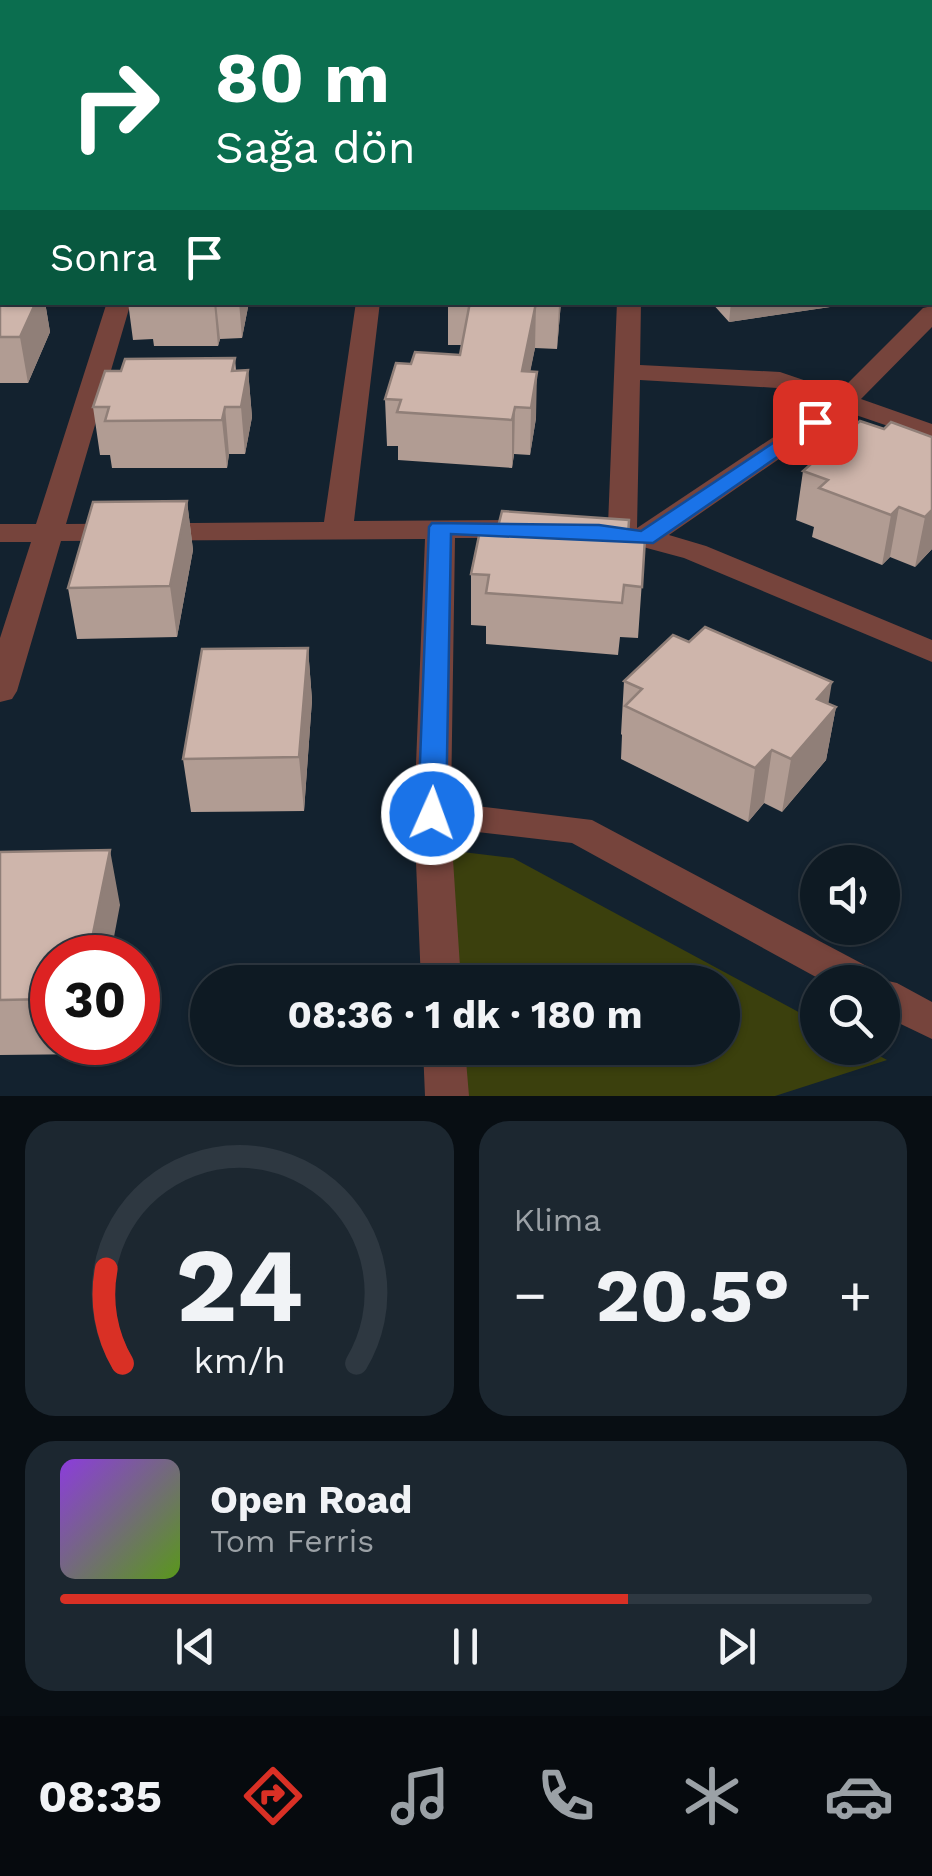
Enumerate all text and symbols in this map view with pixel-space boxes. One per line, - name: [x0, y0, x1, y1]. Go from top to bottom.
- text: 80 m: [215, 37, 390, 119]
- icon: right: [50, 40, 180, 170]
- text: Sağa dön: [215, 121, 416, 174]
- icon: arrive: [177, 230, 232, 285]
- text: Sonra: [50, 236, 157, 280]
- pin: [773, 380, 858, 465]
- icon: arrive: [788, 395, 843, 450]
- position arrow: [380, 762, 484, 866]
- map controls: [800, 845, 900, 1065]
- button: sound: [800, 845, 900, 945]
- speed limit sign: 30: [30, 935, 160, 1065]
- button: search: [800, 965, 900, 1065]
- text: 08:36 · 1 dk · 180 m: [288, 993, 642, 1037]
- text: Klima: [514, 1201, 601, 1239]
- text: 24: [175, 1224, 303, 1346]
- text: 20.5°: [595, 1251, 790, 1339]
- text: −: [514, 1263, 547, 1327]
- text: +: [839, 1263, 872, 1327]
- text: km/h: [193, 1340, 285, 1382]
- text: Open Road: [210, 1478, 412, 1522]
- text: Tom Ferris: [210, 1522, 374, 1560]
- icon: previous: [168, 1619, 223, 1674]
- icon: pause: [438, 1619, 493, 1674]
- icon: next: [709, 1619, 764, 1674]
- icon: directions: [238, 1761, 308, 1831]
- icon: music: [385, 1761, 455, 1831]
- icon: phone: [531, 1761, 601, 1831]
- icon: climate: [677, 1761, 747, 1831]
- icon: car: [824, 1761, 894, 1831]
- text: 08:35: [38, 1770, 162, 1823]

